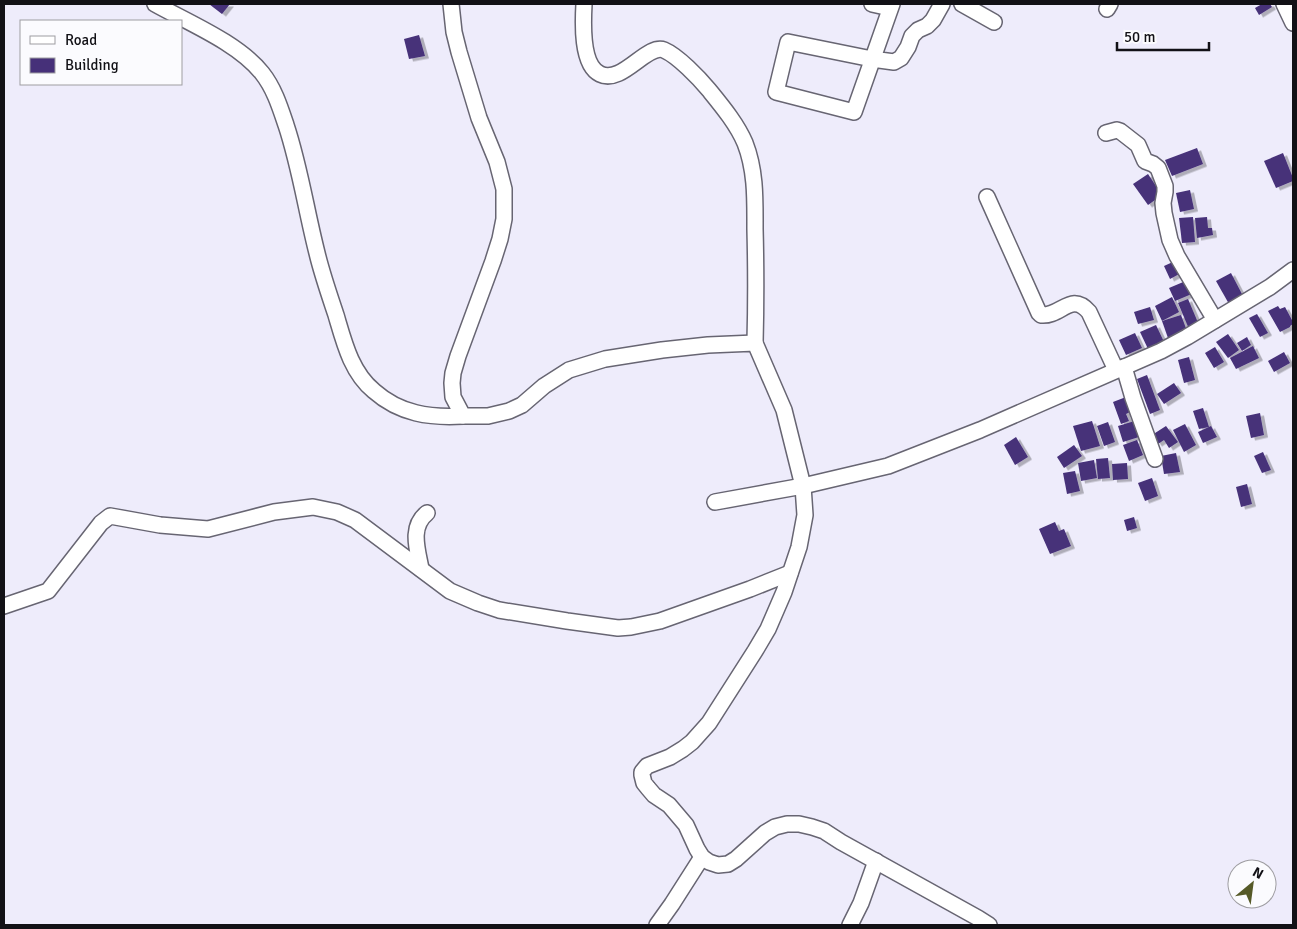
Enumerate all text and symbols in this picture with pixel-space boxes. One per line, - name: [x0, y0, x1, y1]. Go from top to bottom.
- legend: [20, 20, 182, 85]
- scale bar: [1117, 20, 1210, 52]
- text: 50 m: [1124, 28, 1155, 46]
- text: Road: [65, 31, 97, 49]
- text: Building: [65, 56, 119, 74]
- north arrow: [1227, 859, 1277, 909]
- text: N: [1250, 863, 1266, 883]

